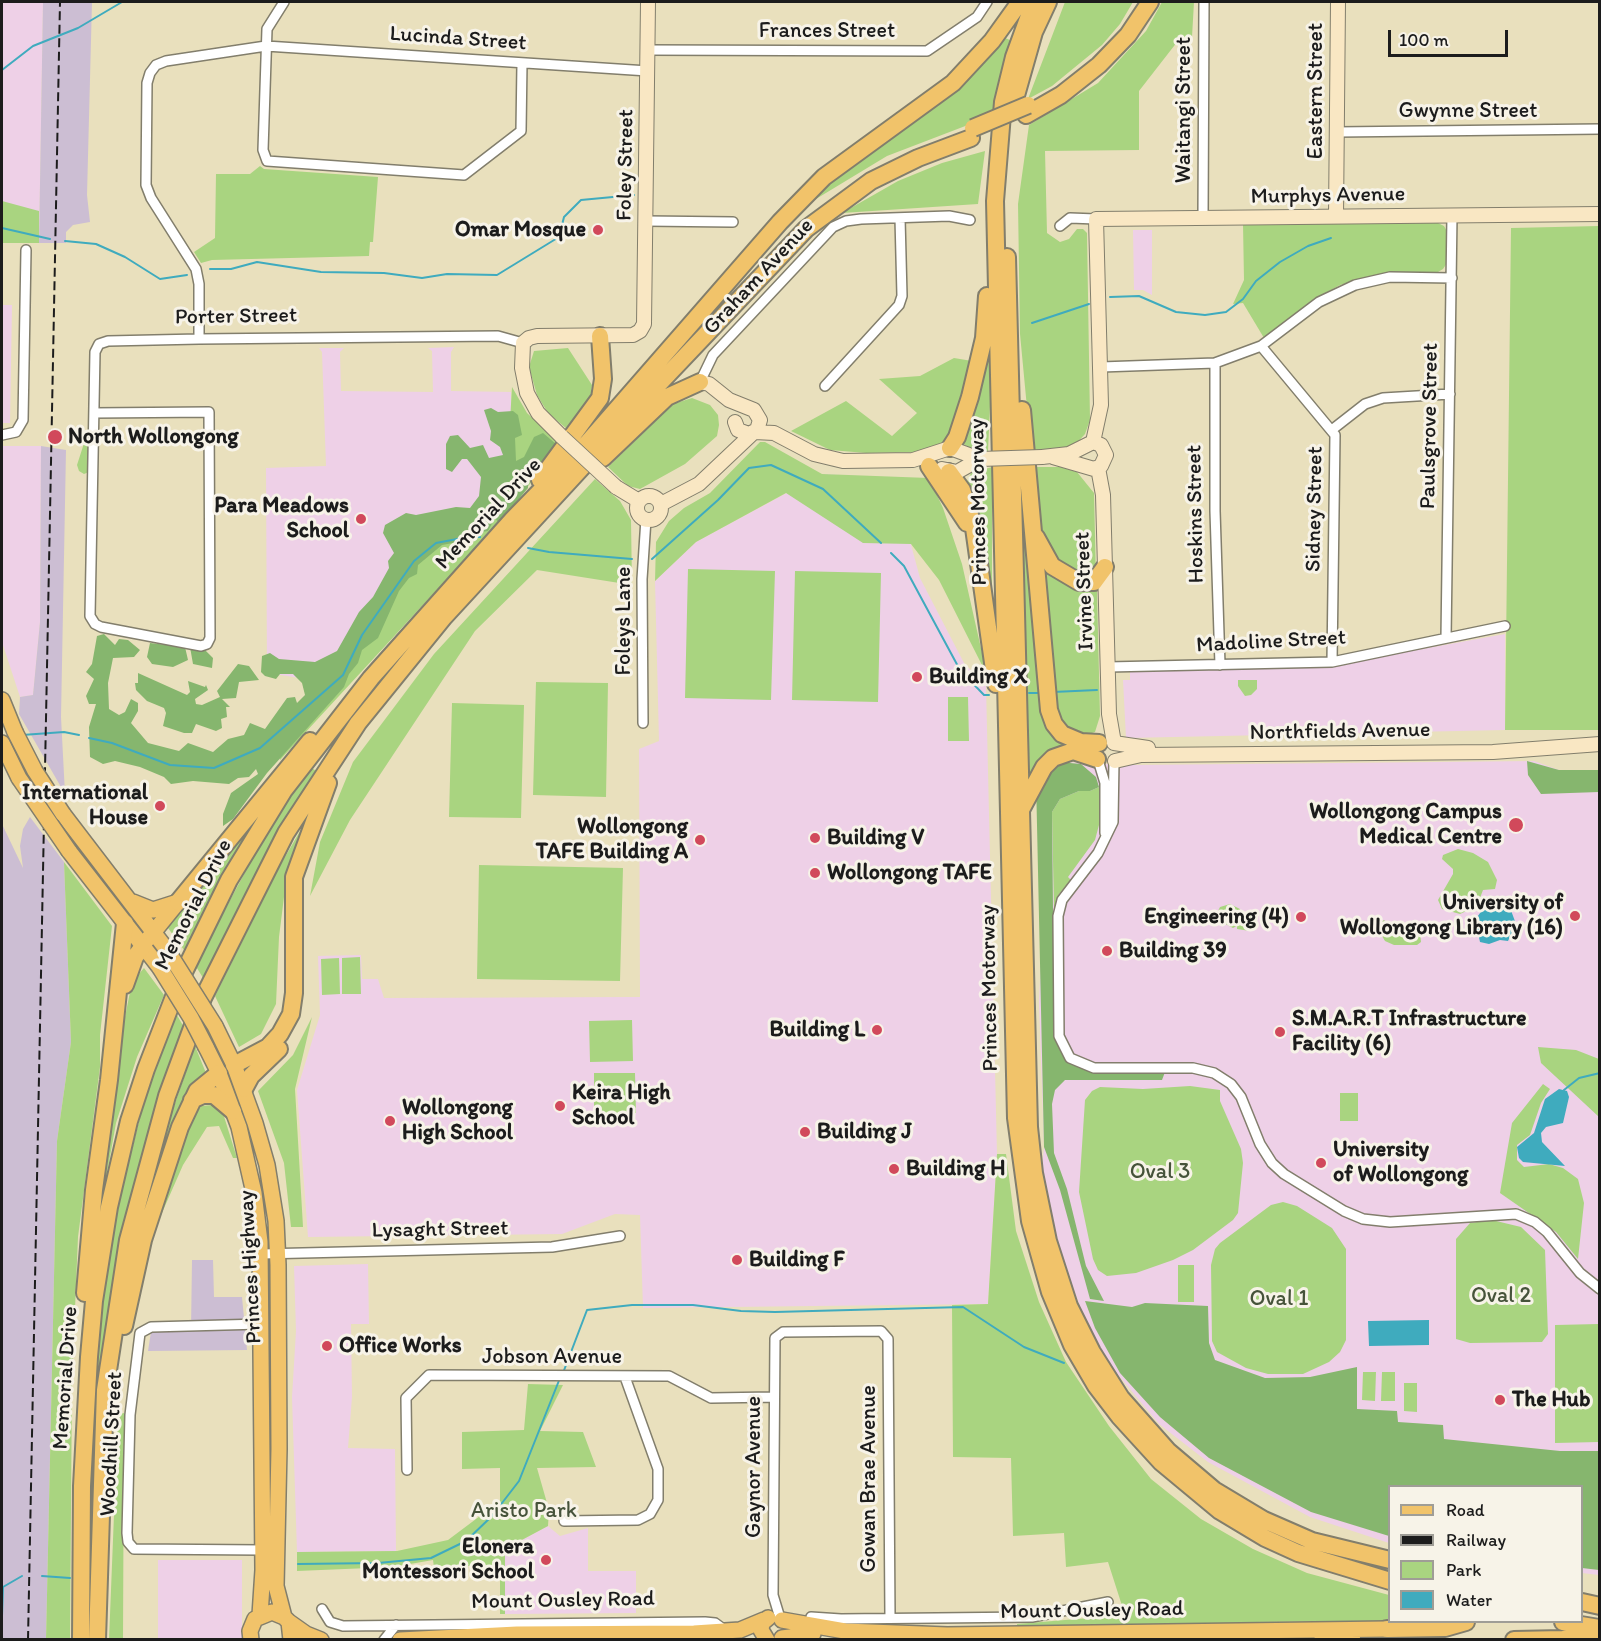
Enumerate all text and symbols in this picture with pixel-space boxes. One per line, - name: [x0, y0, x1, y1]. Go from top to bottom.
- street label: Frances Street: [759, 18, 895, 44]
- scale bar: [1391, 18, 1511, 56]
- street label: Lucinda Street: [389, 21, 527, 57]
- street label: Eastern Street: [1303, 23, 1329, 159]
- text: 100 m: [1399, 29, 1449, 51]
- street label: Waitangi Street: [1171, 37, 1197, 183]
- street label: Gwynne Street: [1399, 98, 1537, 124]
- street label: Foley Street: [612, 109, 640, 221]
- street label: Murphys Avenue: [1250, 181, 1406, 211]
- street label: Graham Avenue: [698, 213, 820, 341]
- place label: Omar Mosque: [455, 217, 586, 243]
- marker: Omar Mosque: [591, 223, 605, 237]
- street label: Porter Street: [175, 303, 297, 331]
- street label: Paulsgrove Street: [1415, 343, 1445, 509]
- street label: Princes Motorway: [964, 418, 994, 586]
- place label: North Wollongong: [68, 424, 239, 450]
- marker: North Wollongong: [46, 428, 64, 446]
- street label: Hoskins Street: [1182, 445, 1210, 583]
- street label: Sidney Street: [1301, 446, 1329, 572]
- street label: Memorial Drive: [430, 453, 548, 575]
- place label: Para Meadows School: [214, 493, 349, 544]
- marker: Para Meadows School: [354, 512, 368, 526]
- street label: Irvine Street: [1070, 531, 1100, 651]
- street label: Foleys Lane: [611, 566, 637, 676]
- street label: Madoline Street: [1195, 625, 1347, 659]
- place label: Building X: [929, 664, 1027, 690]
- marker: Building X: [910, 670, 924, 684]
- street label: Northfields Avenue: [1249, 717, 1431, 747]
- place label: International House: [22, 780, 148, 831]
- marker: International House: [153, 799, 167, 813]
- place label: Wollongong Campus Medical Centre: [1309, 799, 1502, 850]
- place label: Wollongong TAFE Building A: [536, 814, 688, 866]
- marker: Wollongong Campus Medical Centre: [1507, 816, 1525, 834]
- place label: Building V: [827, 825, 924, 851]
- marker: Building V: [808, 831, 822, 845]
- marker: Wollongong TAFE Building A: [693, 833, 707, 847]
- street label: Memorial Drive: [150, 835, 238, 975]
- place label: Wollongong TAFE: [827, 860, 992, 886]
- marker: Wollongong TAFE: [808, 866, 822, 880]
- place label: University of Wollongong Library (16): [1340, 890, 1563, 942]
- street label: Princes Motorway: [975, 904, 1005, 1072]
- place label: Engineering (4): [1144, 904, 1289, 930]
- marker: University of Wollongong Library (16): [1568, 909, 1582, 923]
- marker: Engineering (4): [1294, 910, 1308, 924]
- place label: Building 39: [1119, 938, 1227, 964]
- marker: Building 39: [1100, 944, 1114, 958]
- place label: S.M.A.R.T Infrastructure Facility (6): [1292, 1006, 1527, 1058]
- place label: Building L: [770, 1017, 865, 1043]
- marker: Building L: [870, 1023, 884, 1037]
- marker: S.M.A.R.T Infrastructure Facility (6): [1273, 1025, 1287, 1039]
- place label: Keira High School: [572, 1080, 671, 1132]
- place label: Wollongong High School: [402, 1095, 513, 1146]
- marker: Keira High School: [553, 1099, 567, 1113]
- marker: Wollongong High School: [383, 1114, 397, 1128]
- place label: Building J: [817, 1119, 912, 1145]
- marker: Building J: [798, 1125, 812, 1139]
- place label: University of Wollongong: [1333, 1137, 1468, 1188]
- place label: Building H: [906, 1156, 1006, 1182]
- marker: University of Wollongong: [1314, 1156, 1328, 1170]
- park label: Oval 3: [1130, 1159, 1190, 1185]
- marker: Building H: [887, 1162, 901, 1176]
- street label: Princes Highway: [234, 1190, 268, 1344]
- street label: Lysaght Street: [371, 1216, 509, 1244]
- place label: Building F: [749, 1247, 845, 1273]
- marker: Building F: [730, 1253, 744, 1267]
- park label: Oval 2: [1471, 1283, 1531, 1309]
- park label: Oval 1: [1250, 1286, 1308, 1312]
- street label: Memorial Drive: [48, 1305, 84, 1451]
- place label: Office Works: [339, 1333, 462, 1359]
- marker: Office Works: [320, 1339, 334, 1353]
- street label: Jobson Avenue: [482, 1344, 622, 1370]
- street label: Woodhill Street: [95, 1371, 129, 1517]
- street label: Gowan Brae Avenue: [856, 1385, 882, 1573]
- place label: The Hub: [1512, 1387, 1590, 1413]
- marker: The Hub: [1493, 1393, 1507, 1407]
- street label: Gaynor Avenue: [741, 1396, 767, 1538]
- legend: [1388, 1485, 1583, 1623]
- park label: Aristo Park: [471, 1498, 577, 1524]
- text: Road: [1446, 1499, 1485, 1521]
- text: Railway: [1446, 1529, 1506, 1551]
- place label: Elonera Montessori School: [362, 1534, 534, 1586]
- marker: Elonera Montessori School: [539, 1553, 553, 1567]
- text: Park: [1446, 1559, 1481, 1581]
- street label: Mount Ousley Road: [471, 1586, 655, 1616]
- text: Water: [1446, 1589, 1492, 1611]
- street label: Mount Ousley Road: [1000, 1596, 1184, 1626]

